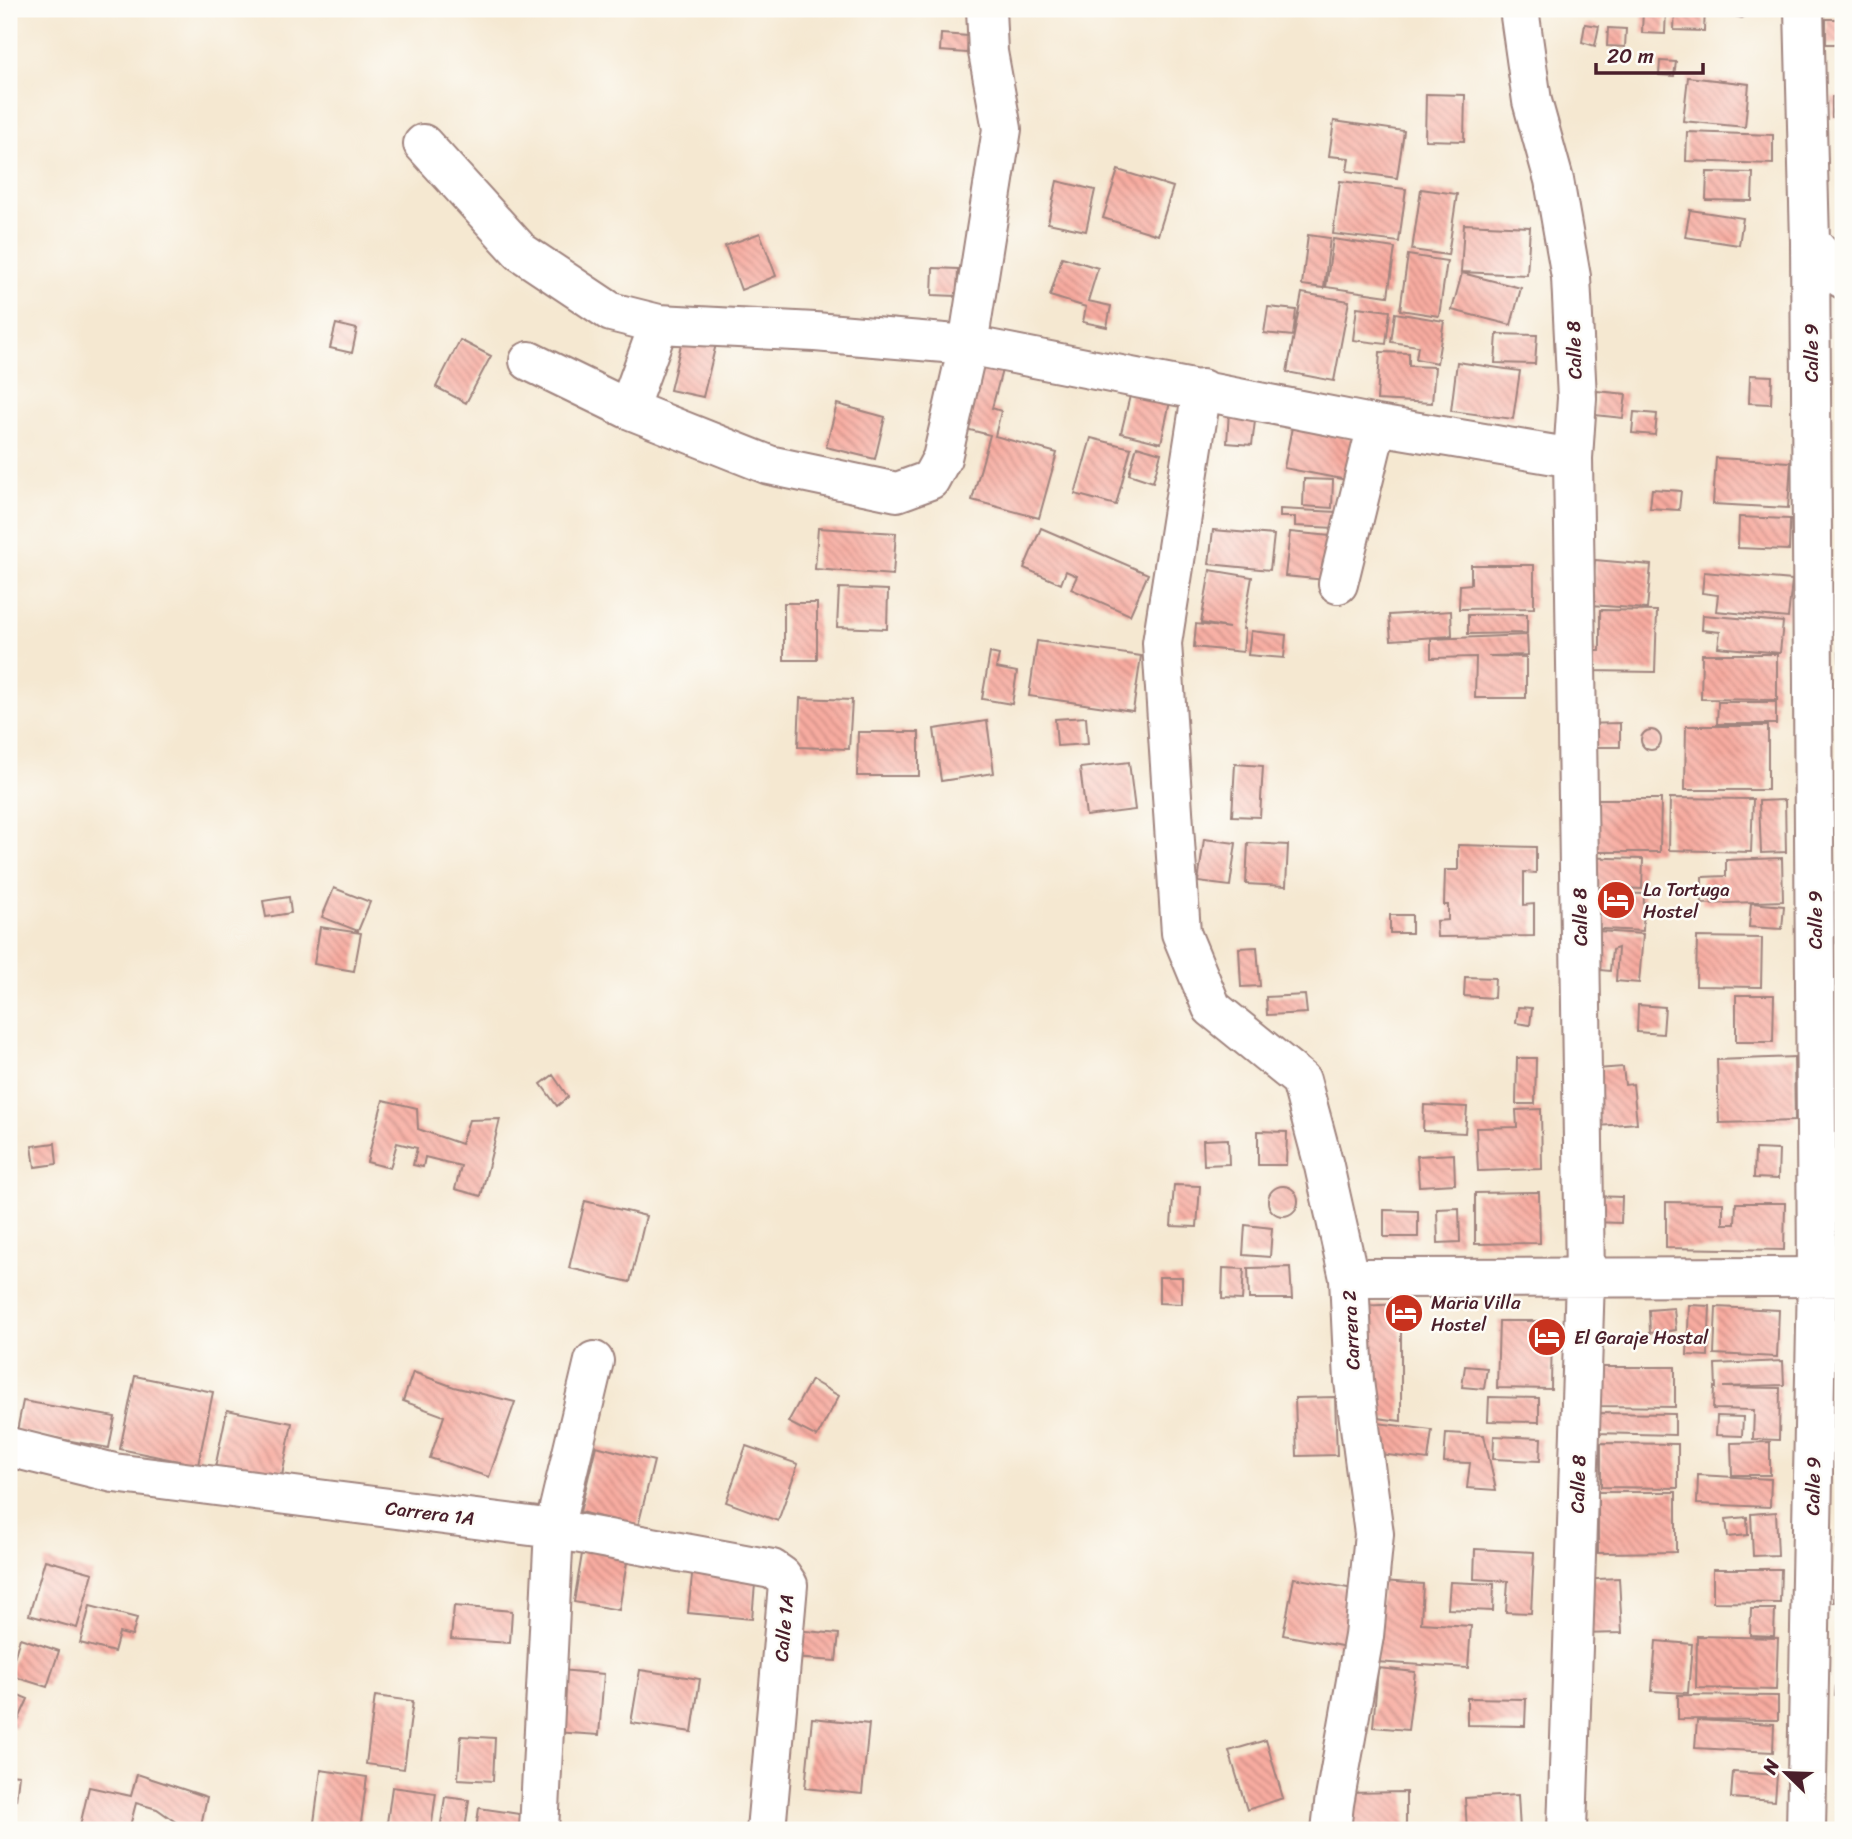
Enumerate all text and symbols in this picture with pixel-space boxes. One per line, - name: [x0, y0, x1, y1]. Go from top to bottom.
- scale bar: [1596, 32, 1703, 76]
- text: 20 m: [1607, 37, 1654, 75]
- street label: Calle 8: [1556, 320, 1592, 380]
- street label: Calle 9: [1795, 324, 1828, 382]
- place label: La Tortuga Hostel: [1643, 873, 1730, 928]
- hotel icon: La Tortuga Hostel: [1595, 879, 1637, 921]
- street label: Calle 8: [1563, 887, 1597, 946]
- street label: Calle 9: [1799, 891, 1832, 949]
- place label: Maria Villa Hostel: [1431, 1286, 1521, 1341]
- street label: Carrera 2: [1332, 1289, 1370, 1371]
- hotel icon: Maria Villa Hostel: [1383, 1292, 1425, 1334]
- hotel icon: El Garaje Hostal: [1526, 1316, 1568, 1358]
- place label: El Garaje Hostal: [1574, 1321, 1709, 1354]
- street label: Calle 8: [1560, 1454, 1596, 1514]
- street label: Calle 9: [1796, 1456, 1830, 1516]
- street label: Carrera 1A: [384, 1491, 476, 1535]
- street label: Calle 1A: [765, 1593, 803, 1663]
- north arrow: [1750, 1738, 1820, 1808]
- text: N: [1753, 1753, 1789, 1780]

